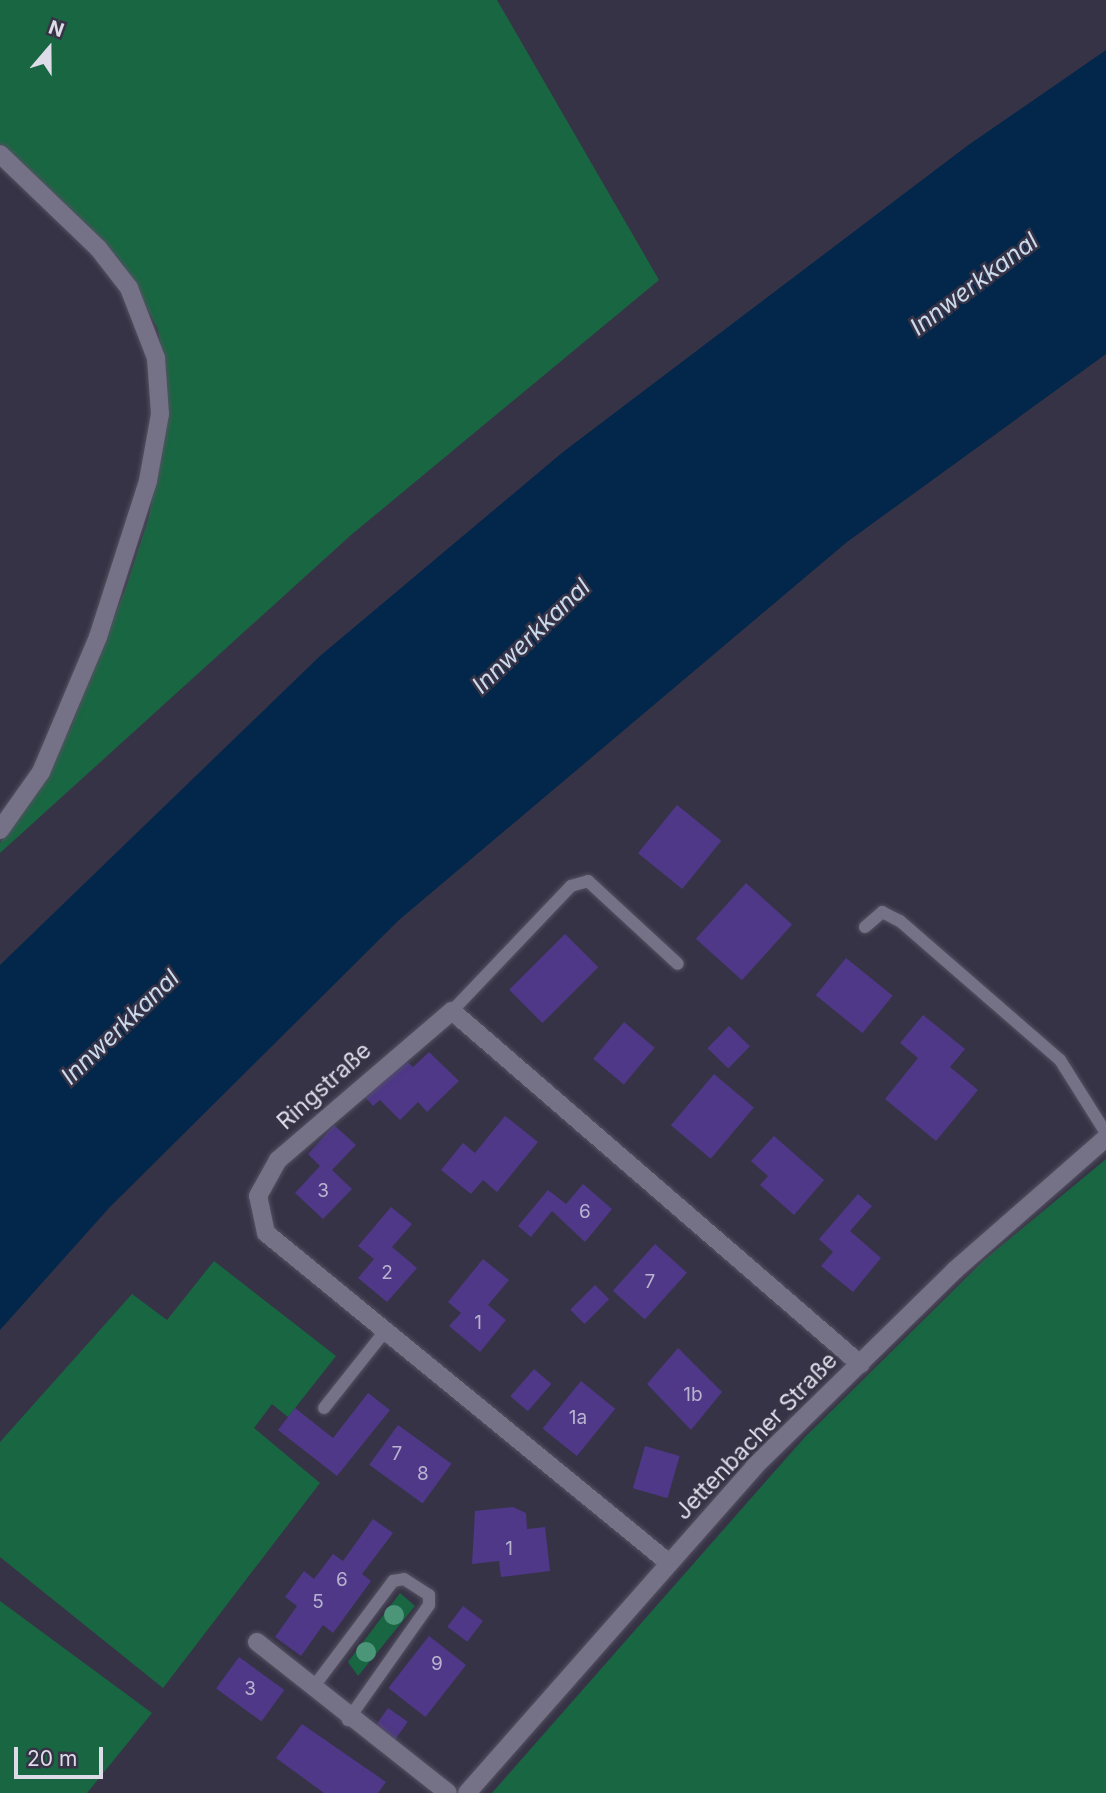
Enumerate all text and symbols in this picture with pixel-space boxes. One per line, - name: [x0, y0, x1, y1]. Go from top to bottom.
- north arrow: [14, 14, 84, 84]
- text: N: [46, 16, 67, 42]
- water label: Innwerkkanal: [904, 227, 1044, 341]
- water label: Innwerkkanal: [466, 573, 596, 699]
- water label: Innwerkkanal: [55, 964, 185, 1090]
- street label: Ringstraße: [271, 1037, 377, 1135]
- house number: 3: [317, 1180, 329, 1202]
- house number: 6: [579, 1201, 591, 1223]
- house number: 2: [381, 1262, 393, 1284]
- house number: 7: [645, 1271, 655, 1293]
- house number: 1: [474, 1312, 482, 1334]
- street label: Jettenbacher Straße: [669, 1347, 843, 1525]
- house number: 1b: [683, 1384, 703, 1406]
- house number: 1a: [569, 1407, 587, 1429]
- house number: 7: [392, 1443, 402, 1465]
- house number: 8: [417, 1463, 429, 1485]
- house number: 1: [505, 1538, 513, 1560]
- house number: 6: [336, 1569, 348, 1591]
- house number: 5: [312, 1591, 324, 1613]
- house number: 9: [431, 1653, 443, 1675]
- house number: 3: [244, 1678, 256, 1700]
- scale bar: [18, 1734, 107, 1778]
- text: 20 m: [27, 1746, 77, 1771]

